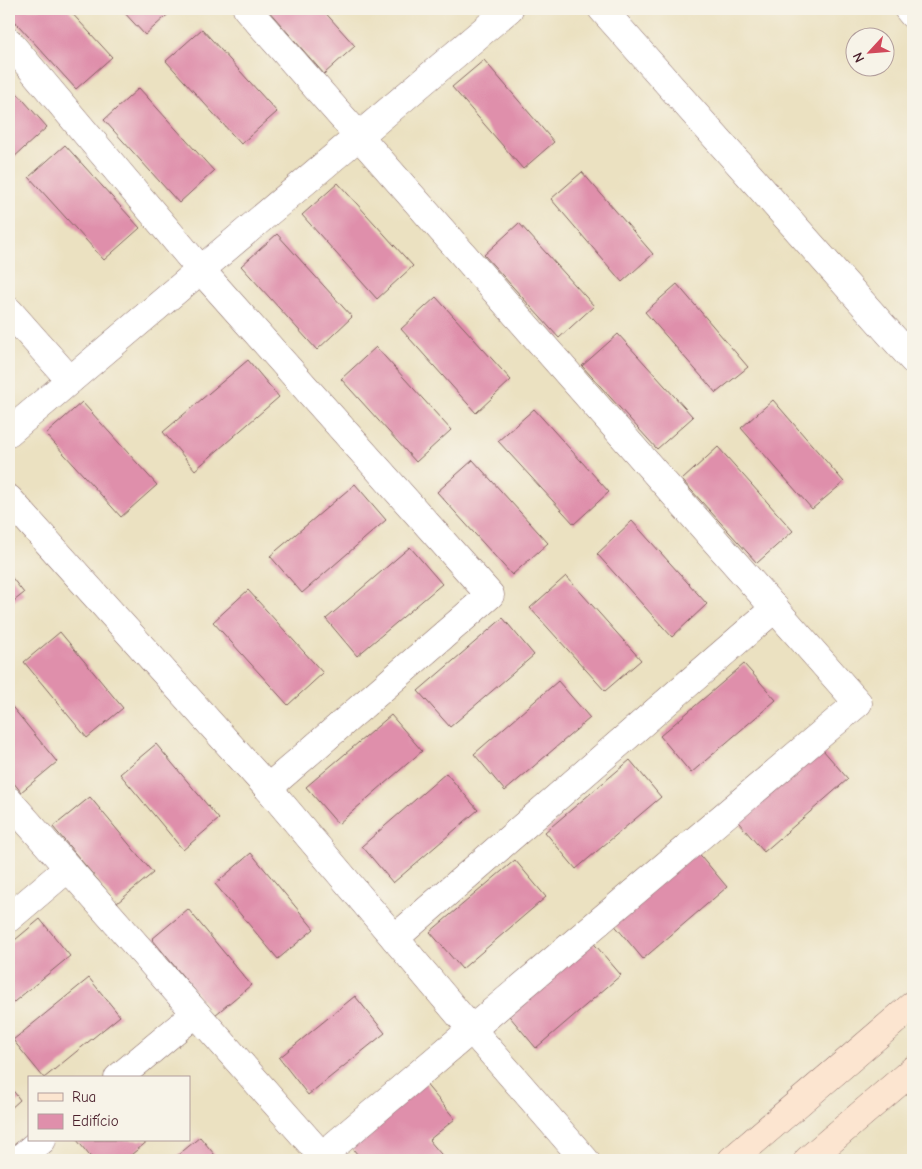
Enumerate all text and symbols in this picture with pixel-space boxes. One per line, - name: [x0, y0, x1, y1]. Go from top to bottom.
- north arrow: [844, 28, 894, 78]
- text: N: [849, 50, 868, 65]
- legend: [28, 1076, 190, 1142]
- text: Rua: [72, 1088, 96, 1106]
- text: Edifício: [72, 1112, 119, 1130]

